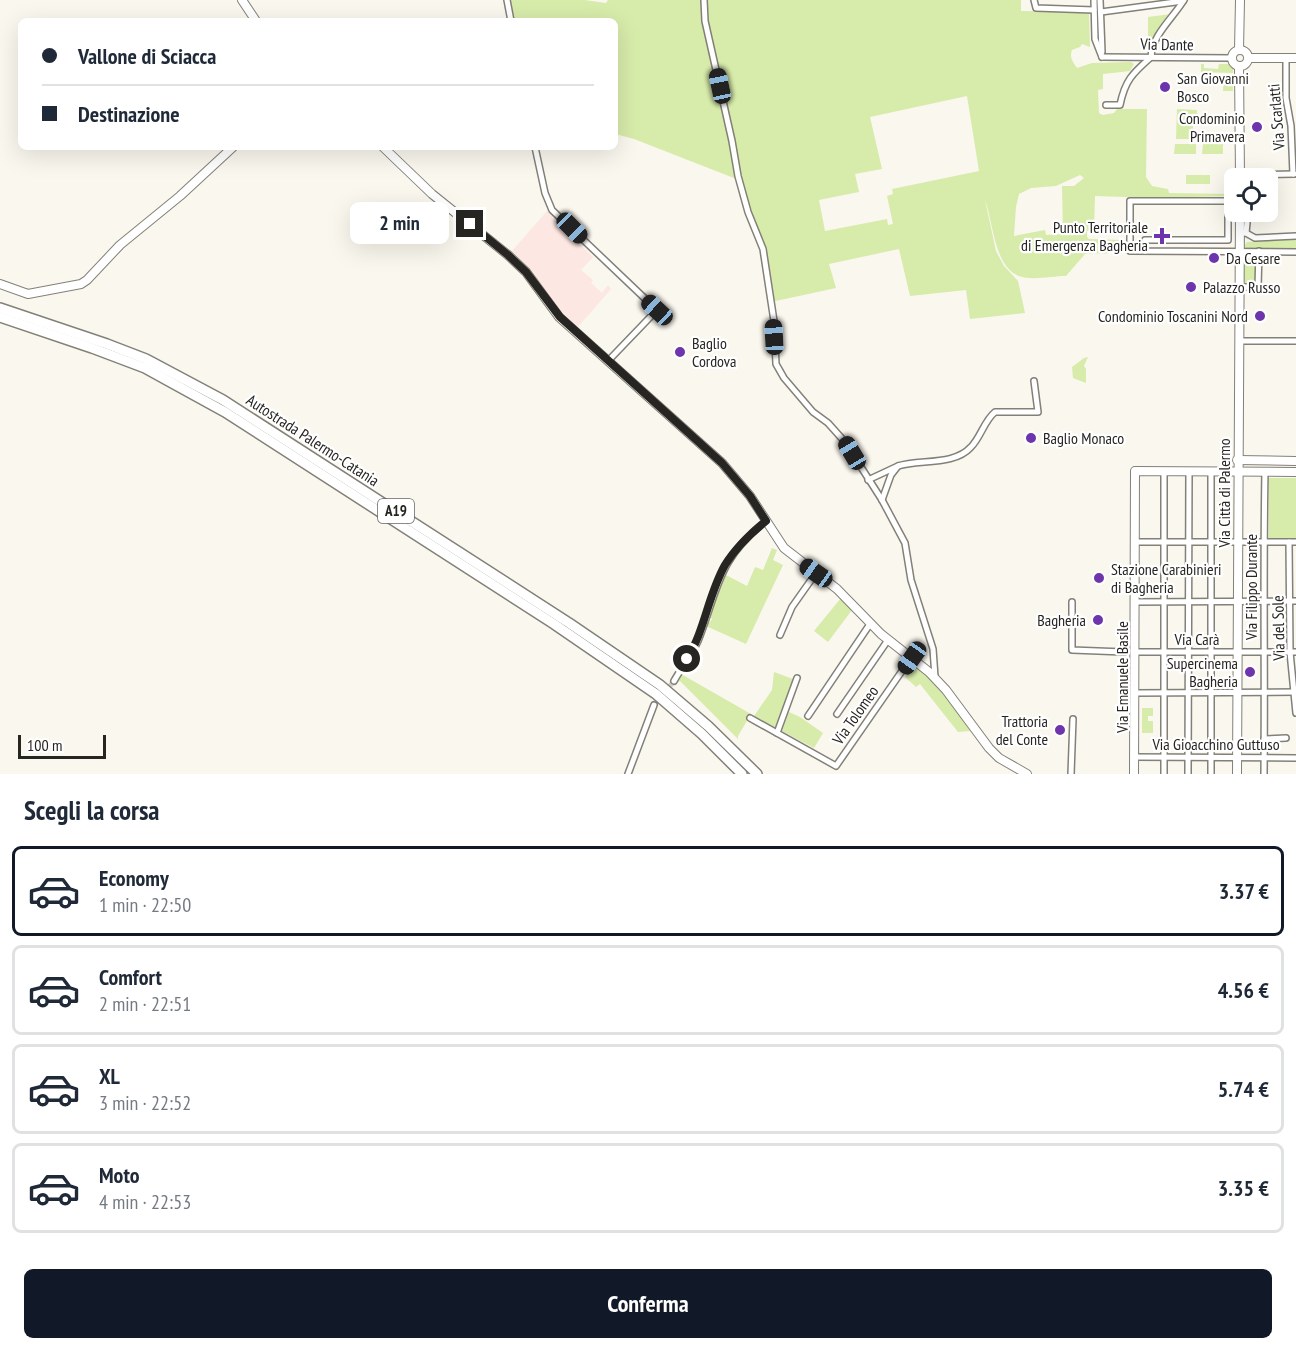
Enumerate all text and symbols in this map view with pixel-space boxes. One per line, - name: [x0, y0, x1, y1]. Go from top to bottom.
- street label: Via Dante: [1139, 34, 1194, 54]
- text: Vallone di Sciacca: [78, 42, 216, 70]
- car: [707, 67, 733, 105]
- place label: San Giovanni Bosco: [1177, 68, 1249, 106]
- marker: San Giovanni Bosco: [1158, 80, 1172, 94]
- street label: Via Scarlatti: [1263, 83, 1289, 152]
- text: Destinazione: [78, 100, 180, 128]
- place label: Condominio Primavera: [1179, 108, 1245, 146]
- marker: Condominio Primavera: [1250, 120, 1264, 134]
- map controls: [1224, 168, 1278, 222]
- button: locate: [1224, 168, 1278, 222]
- callout: 2 min: [350, 203, 449, 245]
- car: [553, 209, 591, 247]
- text: 2 min: [379, 210, 420, 236]
- route end: [456, 210, 483, 237]
- place label: Punto Territoriale di Emergenza Bagheria: [1021, 217, 1148, 255]
- marker: Punto Territoriale di Emergenza Bagheria: [1153, 227, 1171, 245]
- place label: Da Cesare: [1226, 248, 1280, 268]
- marker: Da Cesare: [1207, 251, 1221, 265]
- place label: Palazzo Russo: [1203, 277, 1280, 297]
- marker: Palazzo Russo: [1184, 280, 1198, 294]
- car: [638, 291, 676, 329]
- place label: Condominio Toscanini Nord: [1098, 306, 1248, 326]
- marker: Condominio Toscanini Nord: [1253, 309, 1267, 323]
- car: [764, 319, 784, 355]
- place label: Baglio Cordova: [692, 333, 736, 371]
- marker: Baglio Cordova: [673, 345, 687, 359]
- street label: Autostrada Palermo-Catania: [243, 390, 383, 490]
- place label: Baglio Monaco: [1043, 428, 1124, 448]
- marker: Baglio Monaco: [1024, 431, 1038, 445]
- car: [835, 433, 869, 473]
- street label: Via Città di Palermo: [1214, 438, 1234, 549]
- road number: A19: [378, 499, 414, 523]
- street label: Via Filippo Durante: [1241, 534, 1261, 641]
- car: [796, 555, 836, 591]
- place label: Stazione Carabinieri di Bagheria: [1111, 559, 1222, 597]
- marker: Stazione Carabinieri di Bagheria: [1092, 571, 1106, 585]
- street label: Via del Sole: [1267, 595, 1289, 662]
- place label: Bagheria: [1037, 610, 1086, 630]
- marker: Bagheria: [1091, 613, 1105, 627]
- street label: Via Emanuele Basile: [1112, 621, 1132, 734]
- street label: Via Carà: [1174, 629, 1219, 649]
- car: [894, 638, 930, 678]
- route start: [673, 645, 700, 672]
- place label: Supercinema Bagheria: [1167, 653, 1238, 691]
- marker: Supercinema Bagheria: [1243, 665, 1257, 679]
- street label: Via Tolomeo: [827, 682, 882, 749]
- place label: Trattoria del Conte: [996, 711, 1048, 749]
- marker: Trattoria del Conte: [1053, 723, 1067, 737]
- scale bar: [18, 732, 106, 760]
- street label: Via Gioacchino Guttuso: [1151, 734, 1280, 754]
- text: 100 m: [27, 735, 62, 755]
- text: Scegli la corsa: [24, 793, 160, 827]
- icon: car: [27, 864, 81, 918]
- text: Economy: [99, 864, 169, 892]
- text: 3.37 €: [1219, 877, 1269, 905]
- text: 1 min · 22:50: [99, 892, 191, 918]
- icon: car: [27, 963, 81, 1017]
- text: Comfort: [99, 963, 162, 991]
- text: 4.56 €: [1218, 976, 1269, 1004]
- text: 2 min · 22:51: [99, 991, 191, 1017]
- icon: car: [27, 1062, 81, 1116]
- text: XL: [99, 1062, 120, 1090]
- text: 5.74 €: [1218, 1075, 1269, 1103]
- text: 3 min · 22:52: [99, 1090, 191, 1116]
- icon: car: [27, 1161, 81, 1215]
- text: Moto: [99, 1161, 140, 1189]
- text: 3.35 €: [1218, 1174, 1269, 1202]
- text: 4 min · 22:53: [99, 1189, 191, 1215]
- button: Conferma: [24, 1269, 1272, 1338]

